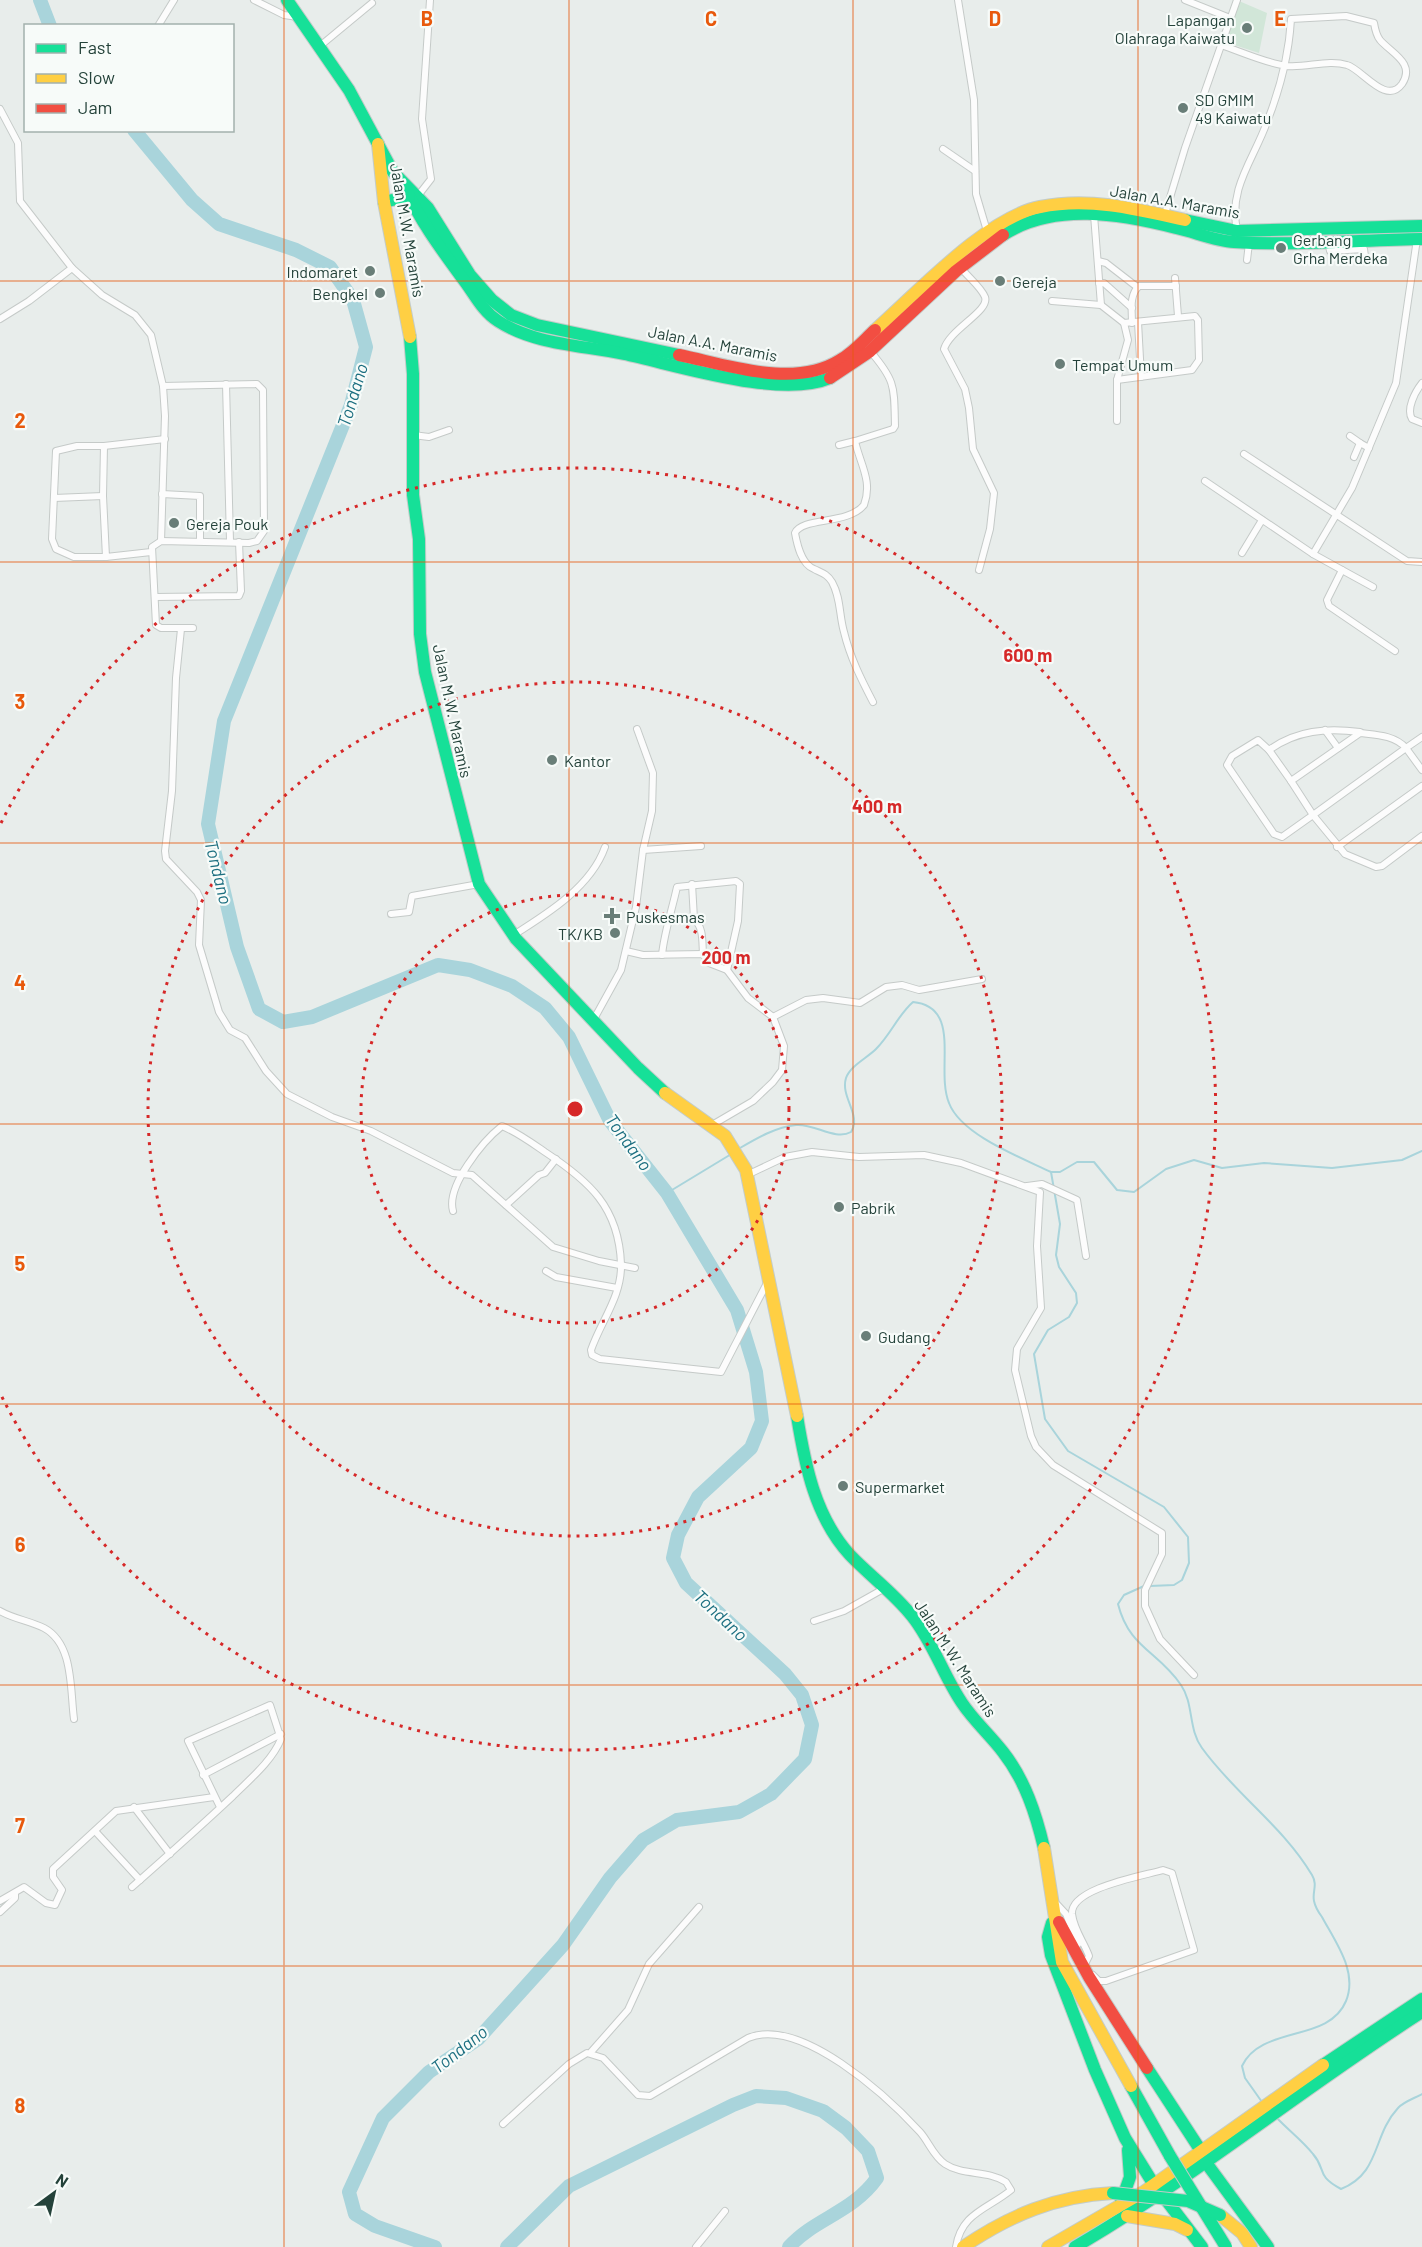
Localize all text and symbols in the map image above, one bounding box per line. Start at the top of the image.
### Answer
text: B [421,6,433,30]
text: C [705,6,717,30]
text: D [989,6,1001,30]
text: E [1274,6,1286,30]
place label: Lapangan Olahraga Kaiwatu [1115,10,1235,47]
marker: Lapangan Olahraga Kaiwatu [1240,21,1254,35]
legend [24,24,234,132]
text: Fast [78,36,112,58]
text: Slow [78,66,115,88]
place label: SD GMIM 49 Kaiwatu [1195,90,1271,127]
text: Jam [78,96,112,118]
marker: SD GMIM 49 Kaiwatu [1176,101,1190,115]
street label: Jalan M.W. Maramis [387,161,429,299]
street label: Jalan A.A. Maramis [1109,180,1241,222]
place label: Gerbang Grha Merdeka [1293,230,1388,267]
marker: Gerbang Grha Merdeka [1274,241,1288,255]
place label: Indomaret [286,262,358,281]
marker: Indomaret [363,264,377,278]
place label: Gereja [1012,272,1057,291]
marker: Gereja [993,274,1007,288]
place label: Bengkel [312,284,368,303]
marker: Bengkel [373,286,387,300]
street label: Jalan A.A. Maramis [647,321,779,365]
place label: Tempat Umum [1072,355,1173,374]
marker: Tempat Umum [1053,357,1067,371]
water label: Tondano [332,361,372,429]
text: 2 [14,408,26,432]
place label: Gereja Pouk [186,514,268,533]
marker: Gereja Pouk [167,516,181,530]
street label: Jalan M.W. Maramis [430,642,476,780]
text: 600 m [1004,644,1052,666]
text: 3 [15,689,25,713]
place label: Kantor [564,751,611,770]
marker: Kantor [545,753,559,767]
text: 400 m [852,795,902,817]
water label: Tondano [200,838,238,906]
marker: Puskesmas [603,907,621,925]
place label: Puskesmas [626,907,705,926]
place label: TK/KB [558,924,603,943]
marker: TK/KB [608,926,622,940]
text: 200 m [701,946,751,968]
text: 4 [14,970,26,994]
centre of rings [565,1099,585,1119]
water label: Tondano [601,1109,657,1175]
place label: Pabrik [851,1198,895,1217]
marker: Pabrik [832,1200,846,1214]
text: 5 [15,1251,26,1275]
place label: Gudang [878,1327,930,1346]
marker: Gudang [859,1329,873,1343]
place label: Supermarket [855,1477,945,1496]
marker: Supermarket [836,1479,850,1493]
text: 6 [15,1532,26,1556]
water label: Tondano [690,1585,752,1645]
street label: Jalan M.W. Maramis [911,1596,1001,1720]
text: 7 [15,1813,25,1837]
water label: Tondano [426,2020,492,2078]
text: 8 [15,2093,26,2117]
north arrow [24,2163,84,2223]
text: N [53,2169,72,2191]

